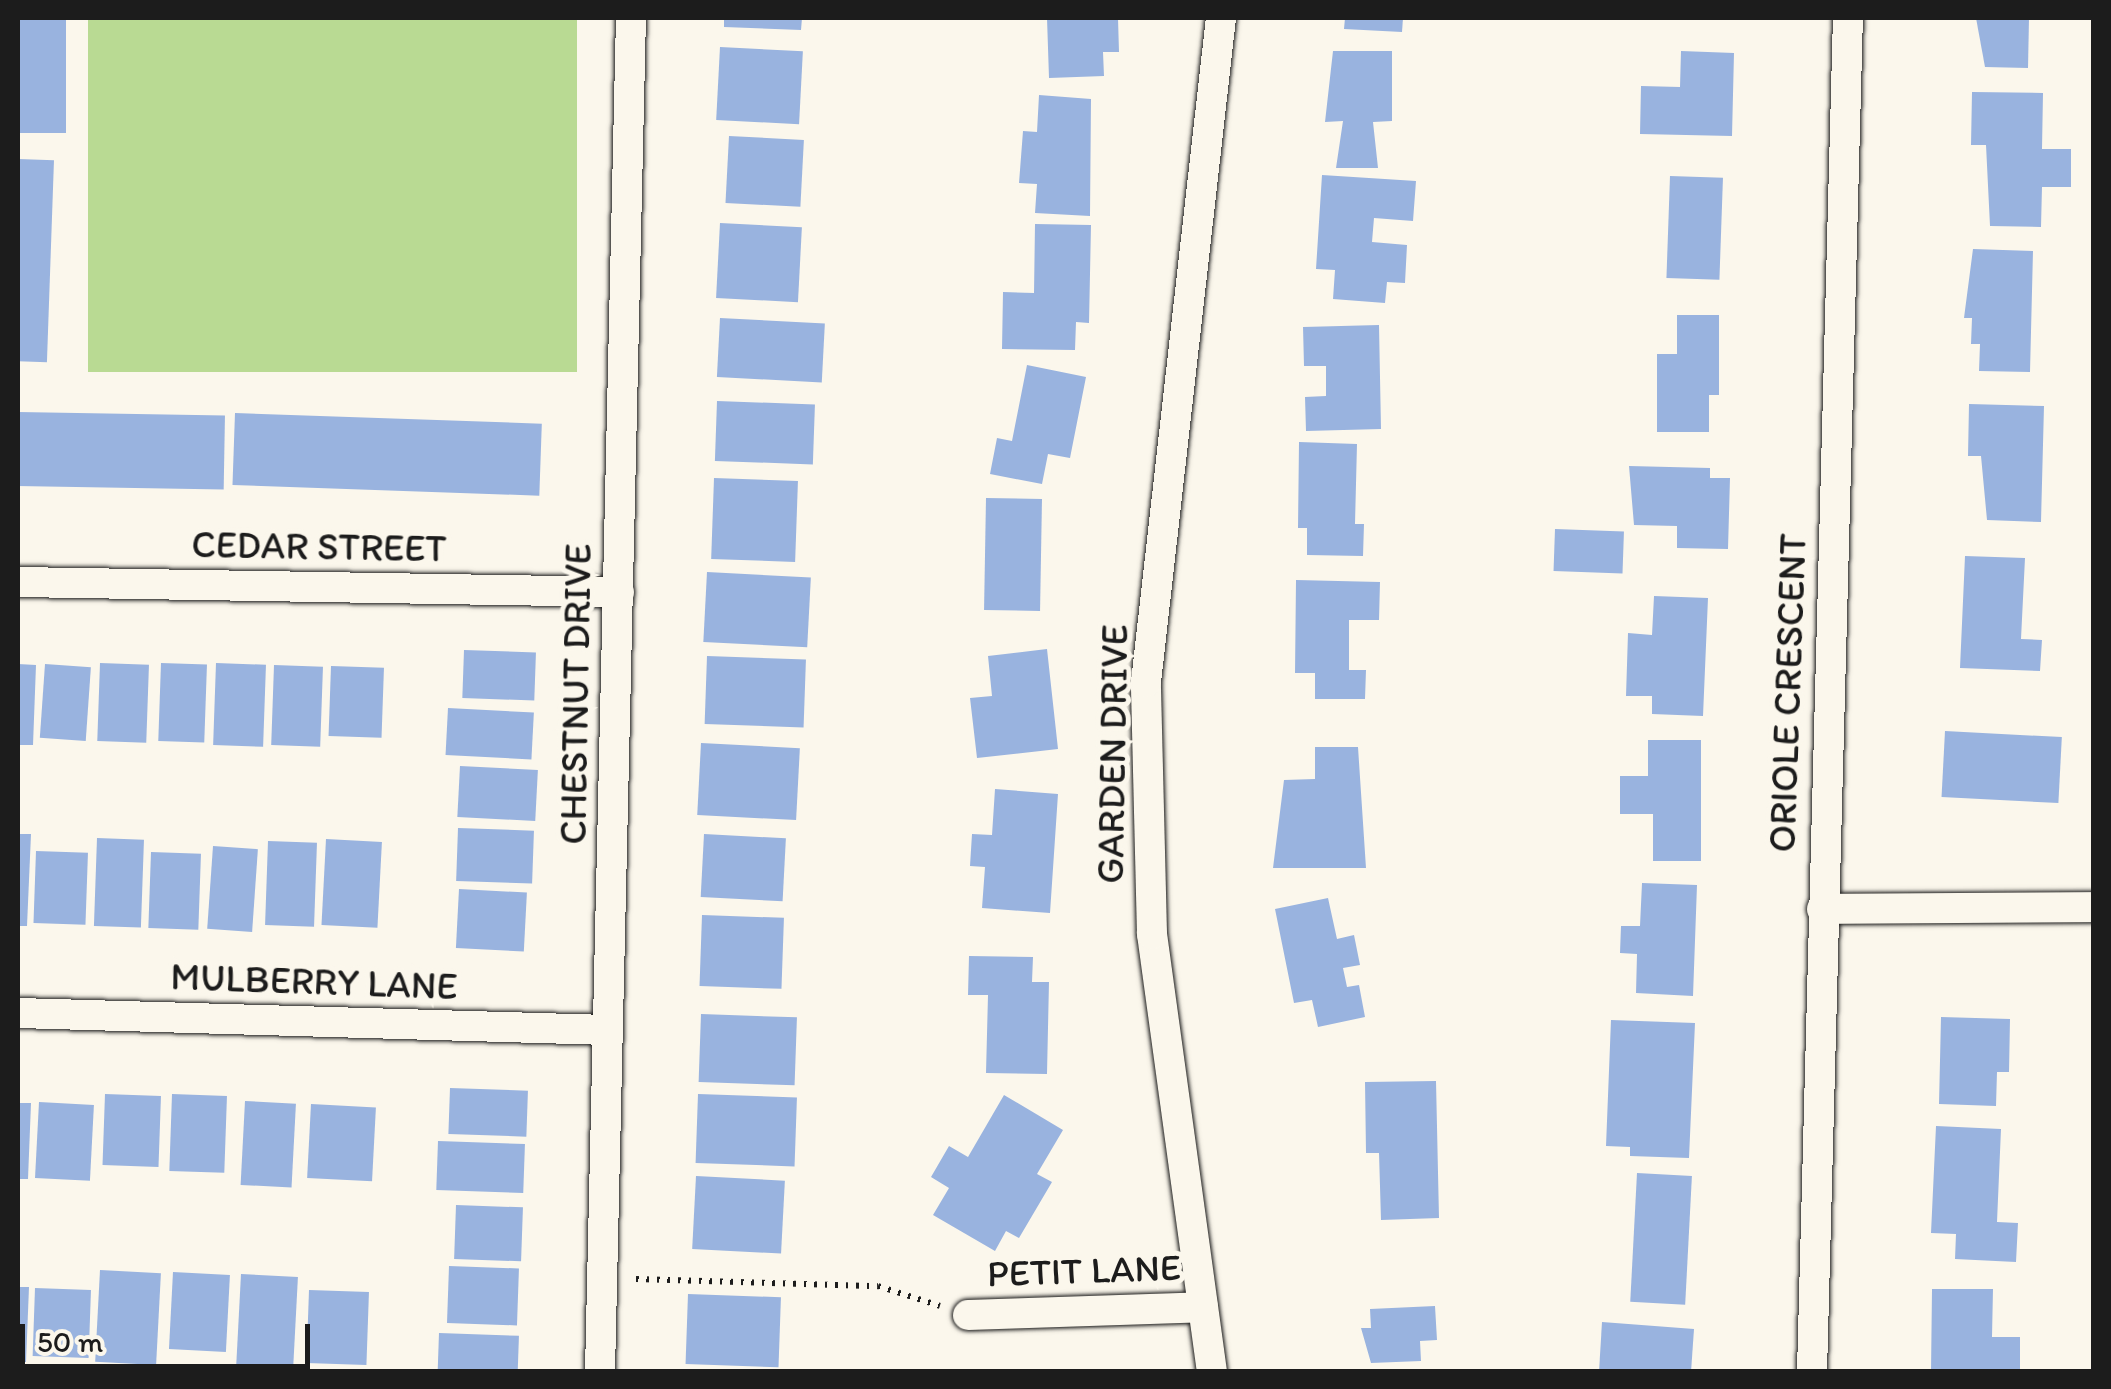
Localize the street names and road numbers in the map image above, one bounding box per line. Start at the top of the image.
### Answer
street label: CEDAR STREET [191,522,447,572]
street label: ORIOLE CRESCENT [1760,533,1816,853]
street label: CHESTNUT DRIVE [551,543,601,845]
street label: GARDEN DRIVE [1088,623,1138,885]
street label: MULBERRY LANE [170,954,458,1010]
street label: PETIT LANE [986,1245,1182,1297]

